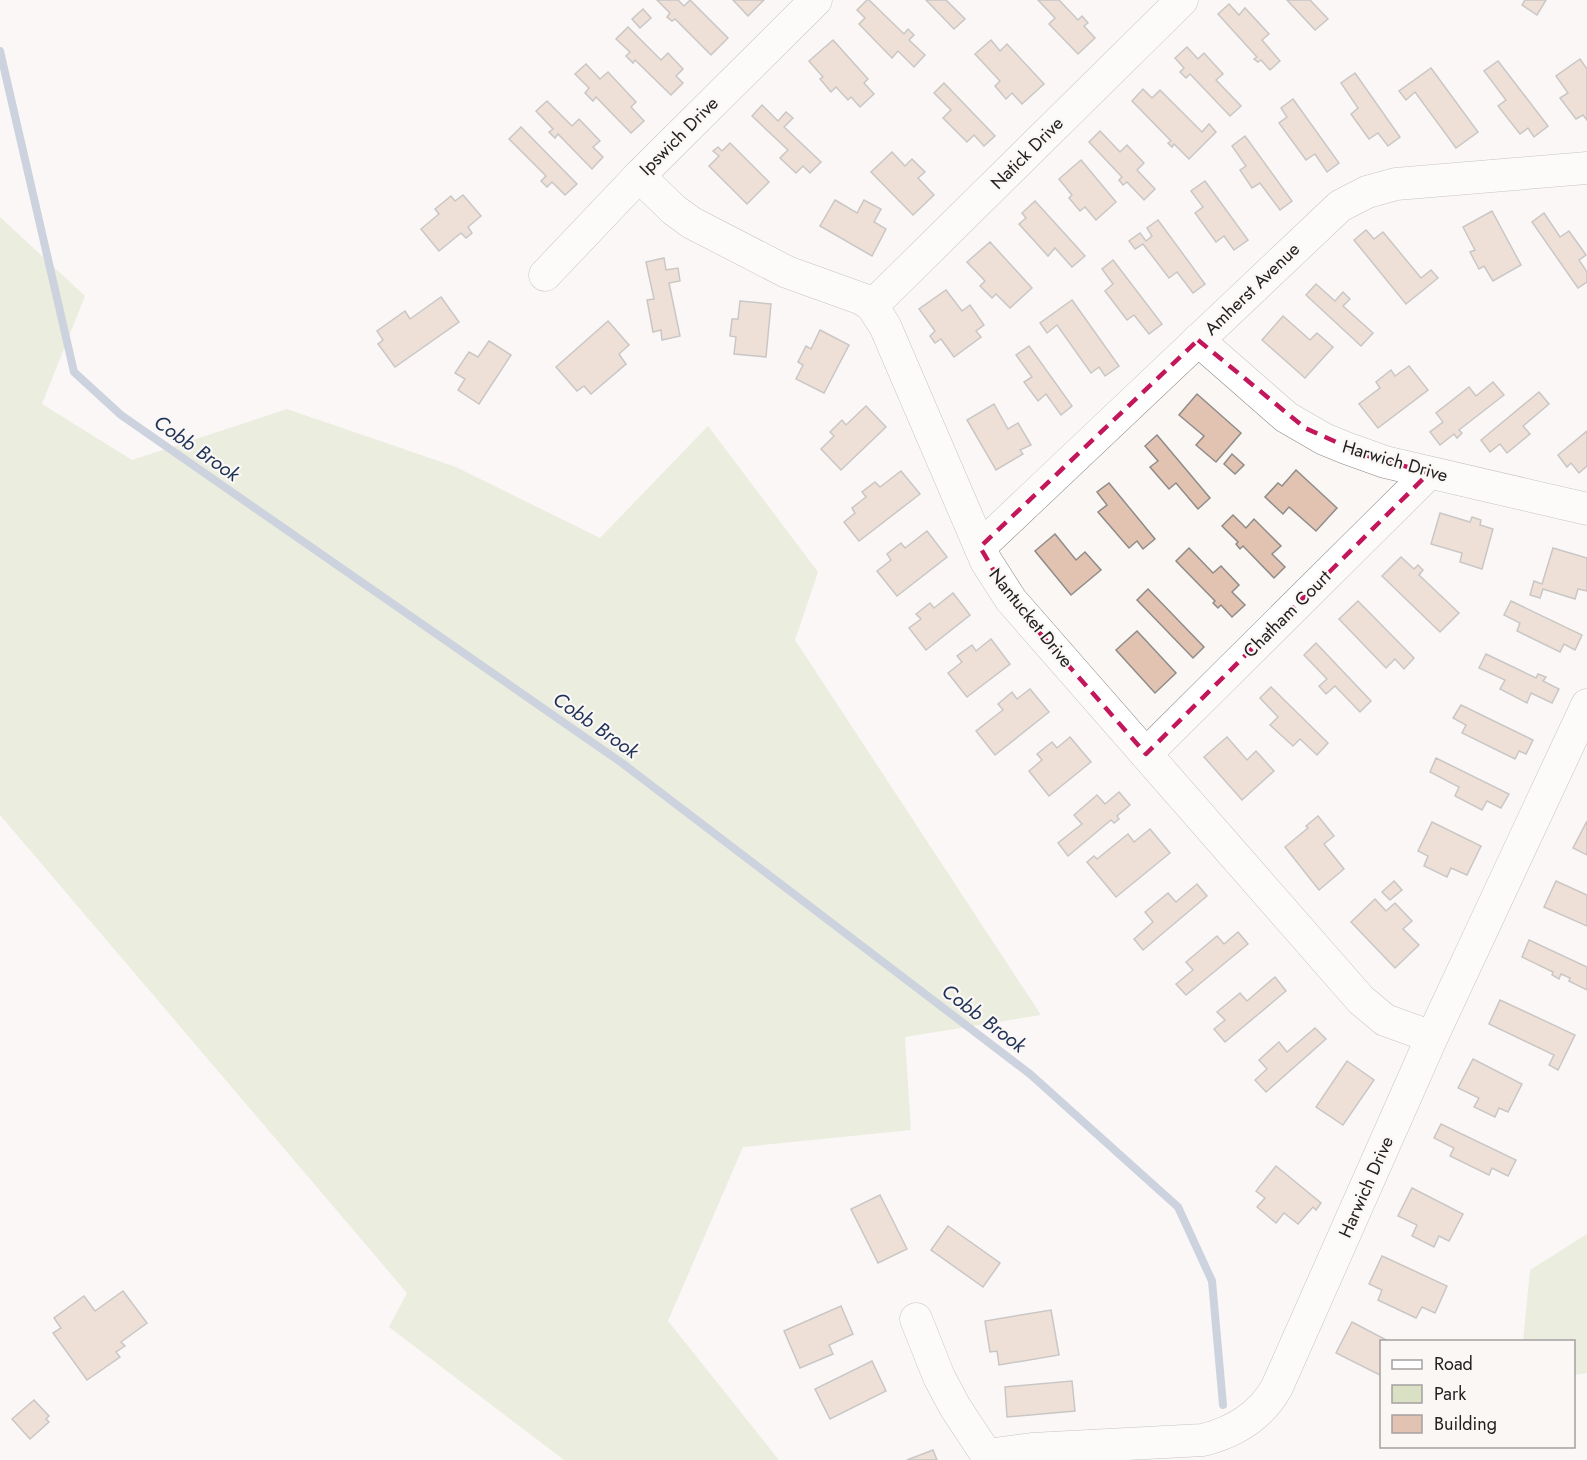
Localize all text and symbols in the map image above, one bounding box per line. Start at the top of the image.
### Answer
street label: Ipswich Drive [634,91,724,181]
street label: Natick Drive [985,111,1069,195]
street label: Amherst Avenue [1198,237,1306,341]
water label: Cobb Brook [148,408,247,490]
street label: Harwich Drive [1339,434,1451,488]
street label: Nantucket Drive [983,563,1079,673]
street label: Chatham Court [1237,564,1337,664]
water label: Cobb Brook [547,685,646,767]
water label: Cobb Brook [935,977,1033,1061]
street label: Harwich Drive [1332,1132,1400,1242]
legend [1380,1340,1575,1448]
text: Road [1434,1351,1473,1377]
text: Park [1434,1381,1466,1407]
text: Building [1434,1411,1497,1437]

